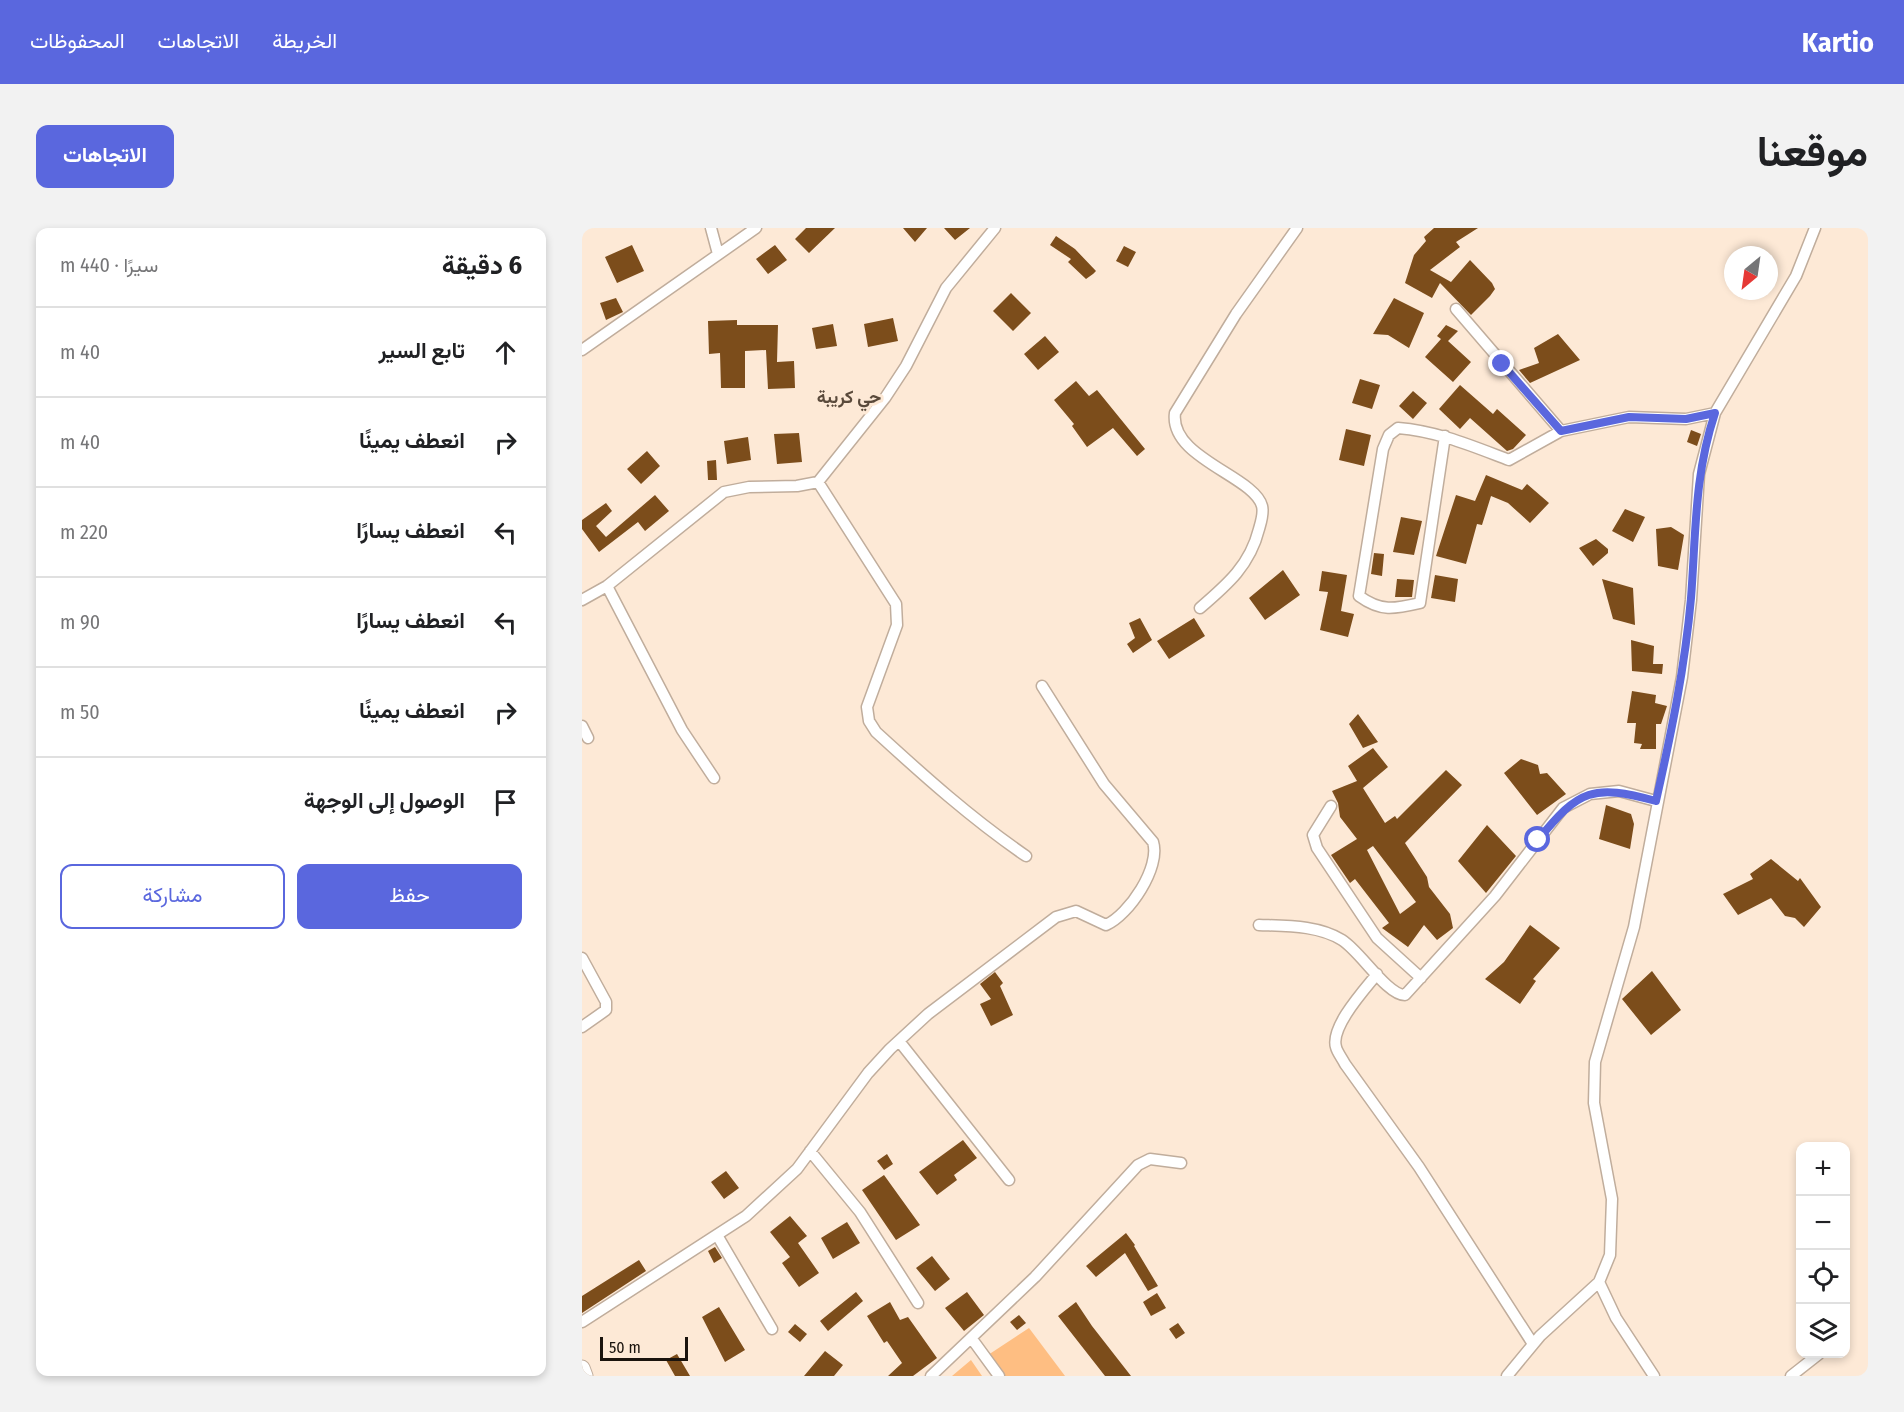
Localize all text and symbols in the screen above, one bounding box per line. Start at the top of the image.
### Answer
text: Kartio [1802,26,1874,59]
text: المحفوظات [30,28,125,54]
text: الاتجاهات [158,28,239,54]
text: الخريطة [272,28,337,54]
button: الاتجاهات [36,125,174,188]
text: موقعنا [1757,127,1868,177]
north arrow [1724,246,1778,300]
text: 6 دقيقة [442,250,522,281]
text: سيرًا · 440 m [60,253,158,277]
icon: ahead [489,336,522,369]
text: تابع السير [378,337,465,364]
text: 40 m [60,340,100,364]
route end [1488,350,1514,376]
district label: حي كريبة [817,386,881,412]
icon: right [489,426,522,459]
text: انعطف يمينًا [359,427,465,454]
text: 40 m [60,430,100,454]
icon: left [489,516,522,549]
text: انعطف يسارًا [356,517,465,544]
text: 220 m [60,520,108,544]
icon: left [489,606,522,639]
text: انعطف يسارًا [356,607,465,634]
text: 90 m [60,610,100,634]
icon: right [489,696,522,729]
text: انعطف يمينًا [359,697,465,724]
text: 50 m [60,700,100,724]
icon: arrive [489,786,522,819]
text: الوصول إلى الوجهة [304,787,465,814]
route start [1524,826,1550,852]
button: مشاركة [60,864,285,929]
button: حفظ [297,864,522,929]
map controls [1796,1142,1850,1358]
button: + [1796,1142,1850,1196]
button: − [1796,1196,1850,1250]
button: locate [1796,1250,1850,1304]
button: layers [1796,1304,1850,1358]
scale bar [600,1334,688,1362]
text: 50 m [609,1338,641,1357]

